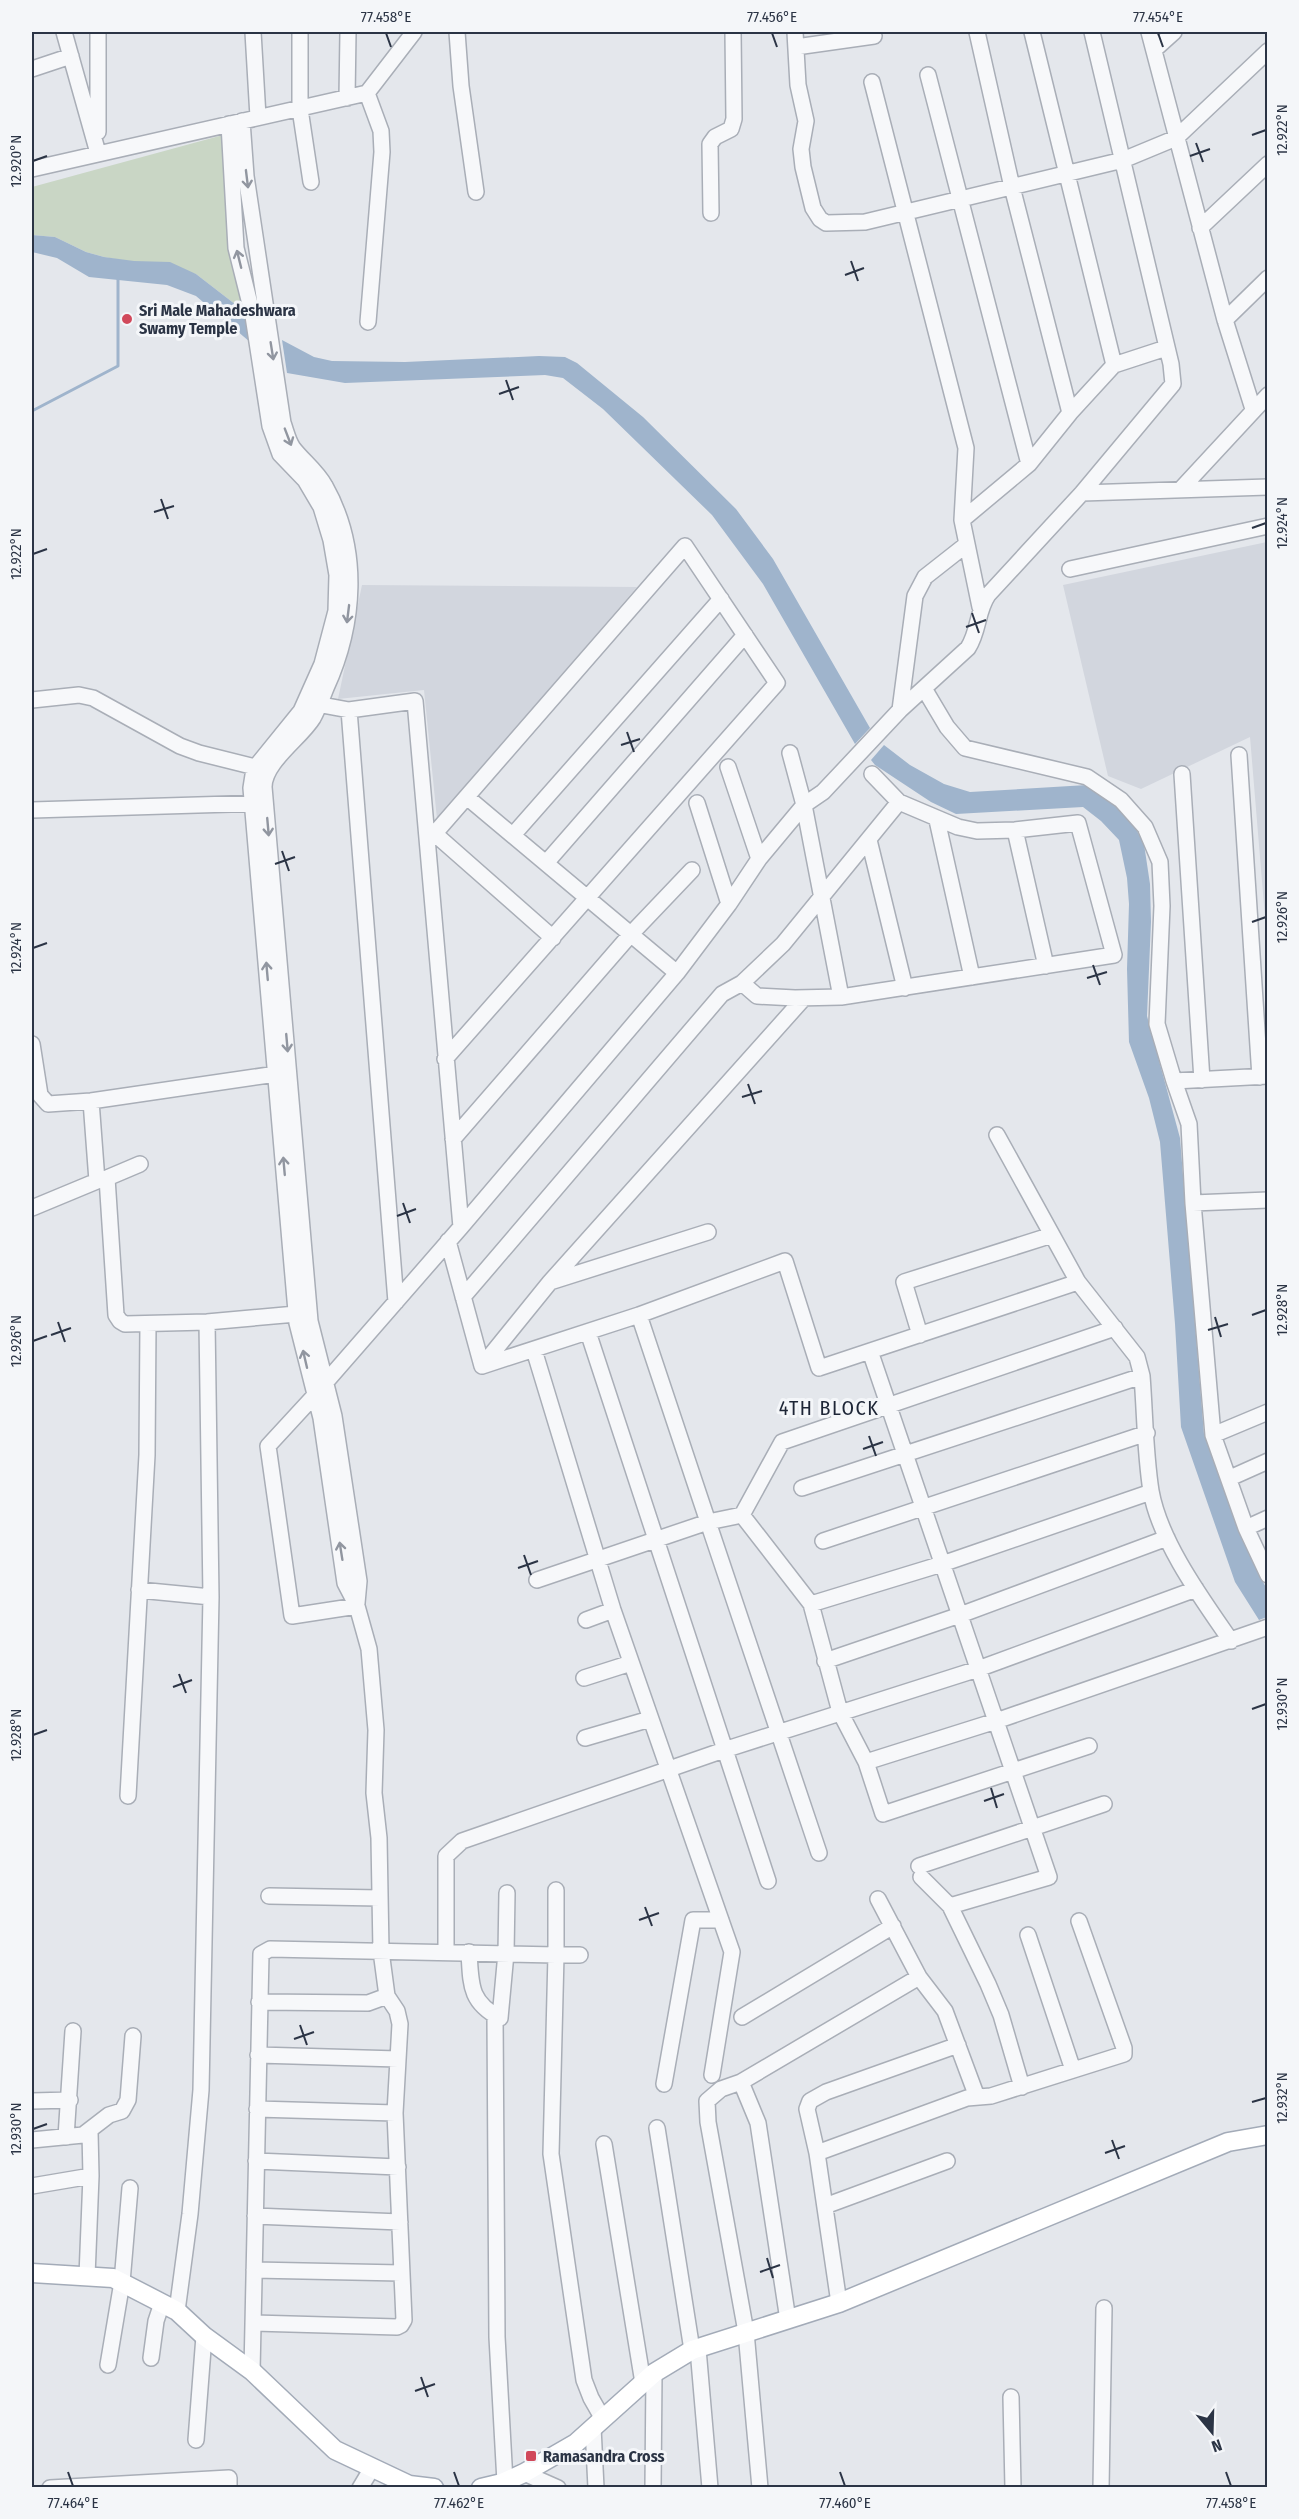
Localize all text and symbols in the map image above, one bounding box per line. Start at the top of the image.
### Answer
text: 77.458°E [361,8,411,26]
text: 77.456°E [747,8,797,26]
text: 77.454°E [1133,8,1183,26]
text: 12.922°N [1273,104,1291,156]
text: 12.920°N [7,135,25,187]
one-way arrow [242,169,253,188]
one-way arrow [233,250,245,269]
place label: Sri Male Mahadeshwara Swamy Temple [139,301,296,338]
marker: Sri Male Mahadeshwara Swamy Temple [120,312,134,326]
one-way arrow [267,341,278,361]
one-way arrow [283,427,294,445]
text: 12.924°N [1273,497,1291,549]
text: 12.922°N [7,528,25,580]
one-way arrow [343,604,354,624]
one-way arrow [263,817,274,837]
text: 12.926°N [1273,891,1291,943]
text: 12.924°N [7,922,25,974]
one-way arrow [261,962,272,982]
one-way arrow [281,1032,292,1052]
one-way arrow [278,1156,289,1176]
text: 12.928°N [1273,1284,1291,1336]
text: 12.926°N [7,1315,25,1367]
one-way arrow [299,1350,310,1370]
district label: 4TH BLOCK [779,1396,879,1420]
one-way arrow [335,1541,346,1561]
text: 12.930°N [1273,1678,1291,1730]
text: 12.928°N [7,1709,25,1761]
text: 12.932°N [1273,2072,1291,2124]
text: 12.930°N [7,2103,25,2155]
north arrow [1182,2402,1242,2462]
text: N [1209,2435,1224,2456]
place label: Ramasandra Cross [543,2447,665,2466]
marker: Ramasandra Cross [524,2449,538,2463]
text: 77.464°E [48,2494,98,2512]
text: 77.462°E [434,2494,484,2512]
text: 77.460°E [819,2494,871,2512]
text: 77.458°E [1206,2494,1256,2512]

